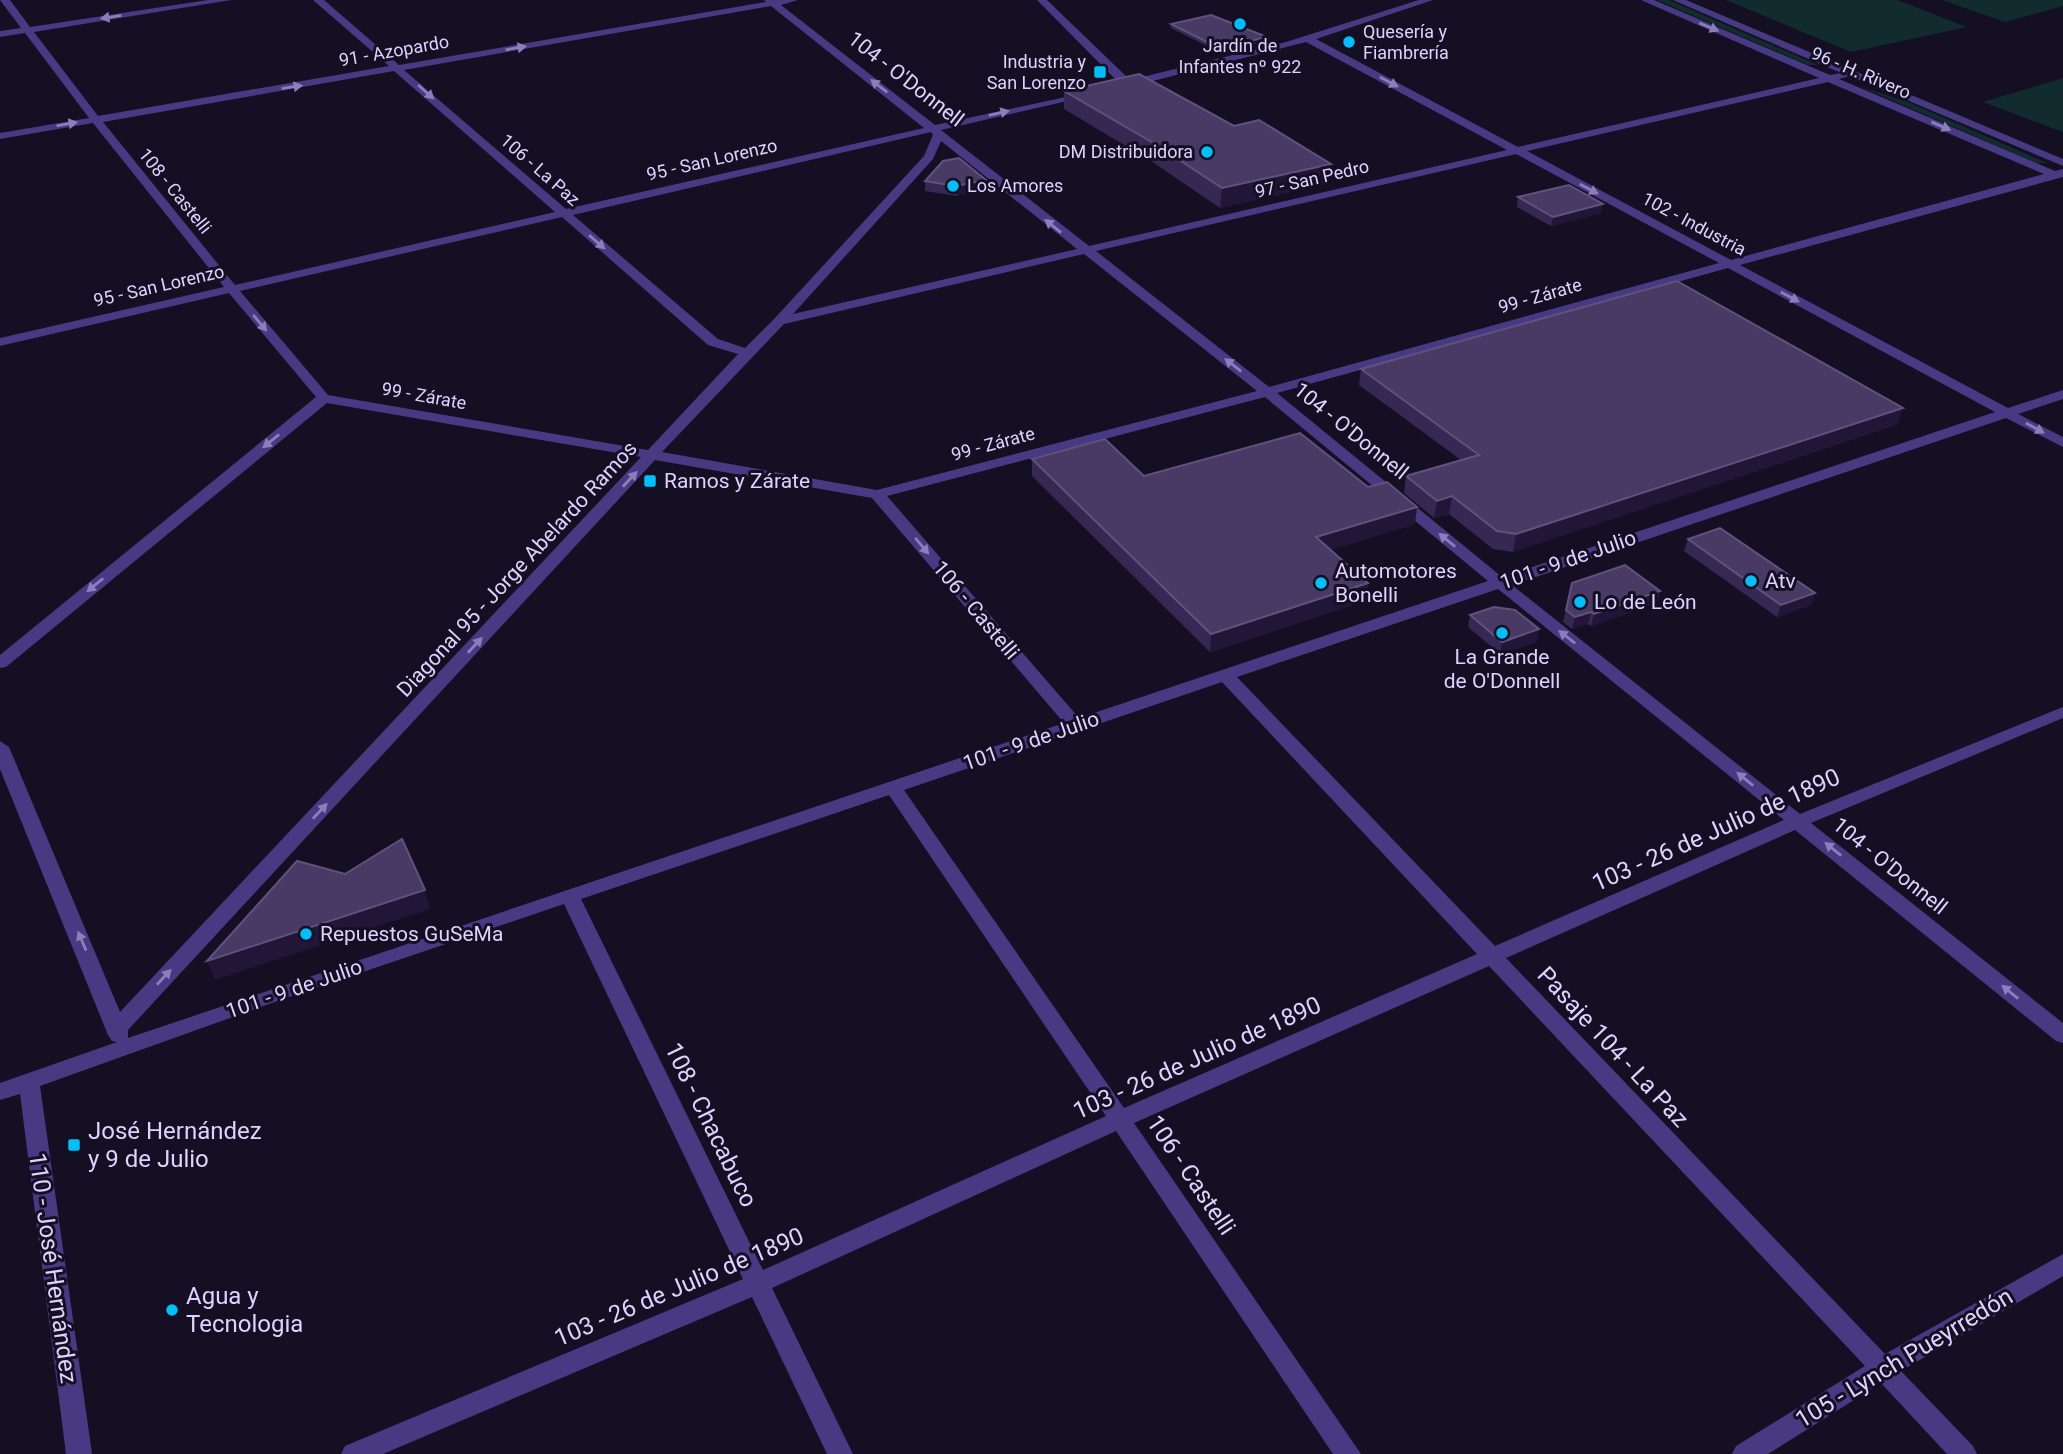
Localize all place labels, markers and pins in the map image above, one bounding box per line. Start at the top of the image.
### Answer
marker: Jardín de Infantes nº 922 [1232,16,1248,32]
place label: Quesería y Fiambrería [1363,21,1449,63]
marker: Quesería y Fiambrería [1341,34,1357,50]
place label: Jardín de Infantes nº 922 [1179,35,1301,77]
place label: Industria y San Lorenzo [987,51,1086,93]
marker: Industria y San Lorenzo [1092,64,1108,80]
place label: DM Distribuidora [1059,141,1193,162]
marker: DM Distribuidora [1199,144,1215,160]
place label: Los Amores [967,175,1063,196]
marker: Los Amores [945,178,961,194]
place label: Ramos y Zárate [664,469,810,493]
marker: Ramos y Zárate [642,473,658,489]
place label: Automotores Bonelli [1335,559,1457,607]
place label: Atv [1765,569,1796,593]
marker: Atv [1743,573,1759,589]
marker: Automotores Bonelli [1313,575,1329,591]
place label: Lo de León [1594,590,1697,614]
marker: Lo de León [1572,594,1588,610]
marker: La Grande de O'Donnell [1494,625,1510,641]
place label: La Grande de O'Donnell [1444,645,1560,693]
place label: Repuestos GuSeMa [320,922,503,946]
marker: Repuestos GuSeMa [298,926,314,942]
place label: José Hernández y 9 de Julio [88,1117,262,1173]
marker: José Hernández y 9 de Julio [66,1137,82,1153]
place label: Agua y Tecnologia [186,1282,303,1338]
marker: Agua y Tecnologia [164,1302,180,1318]

